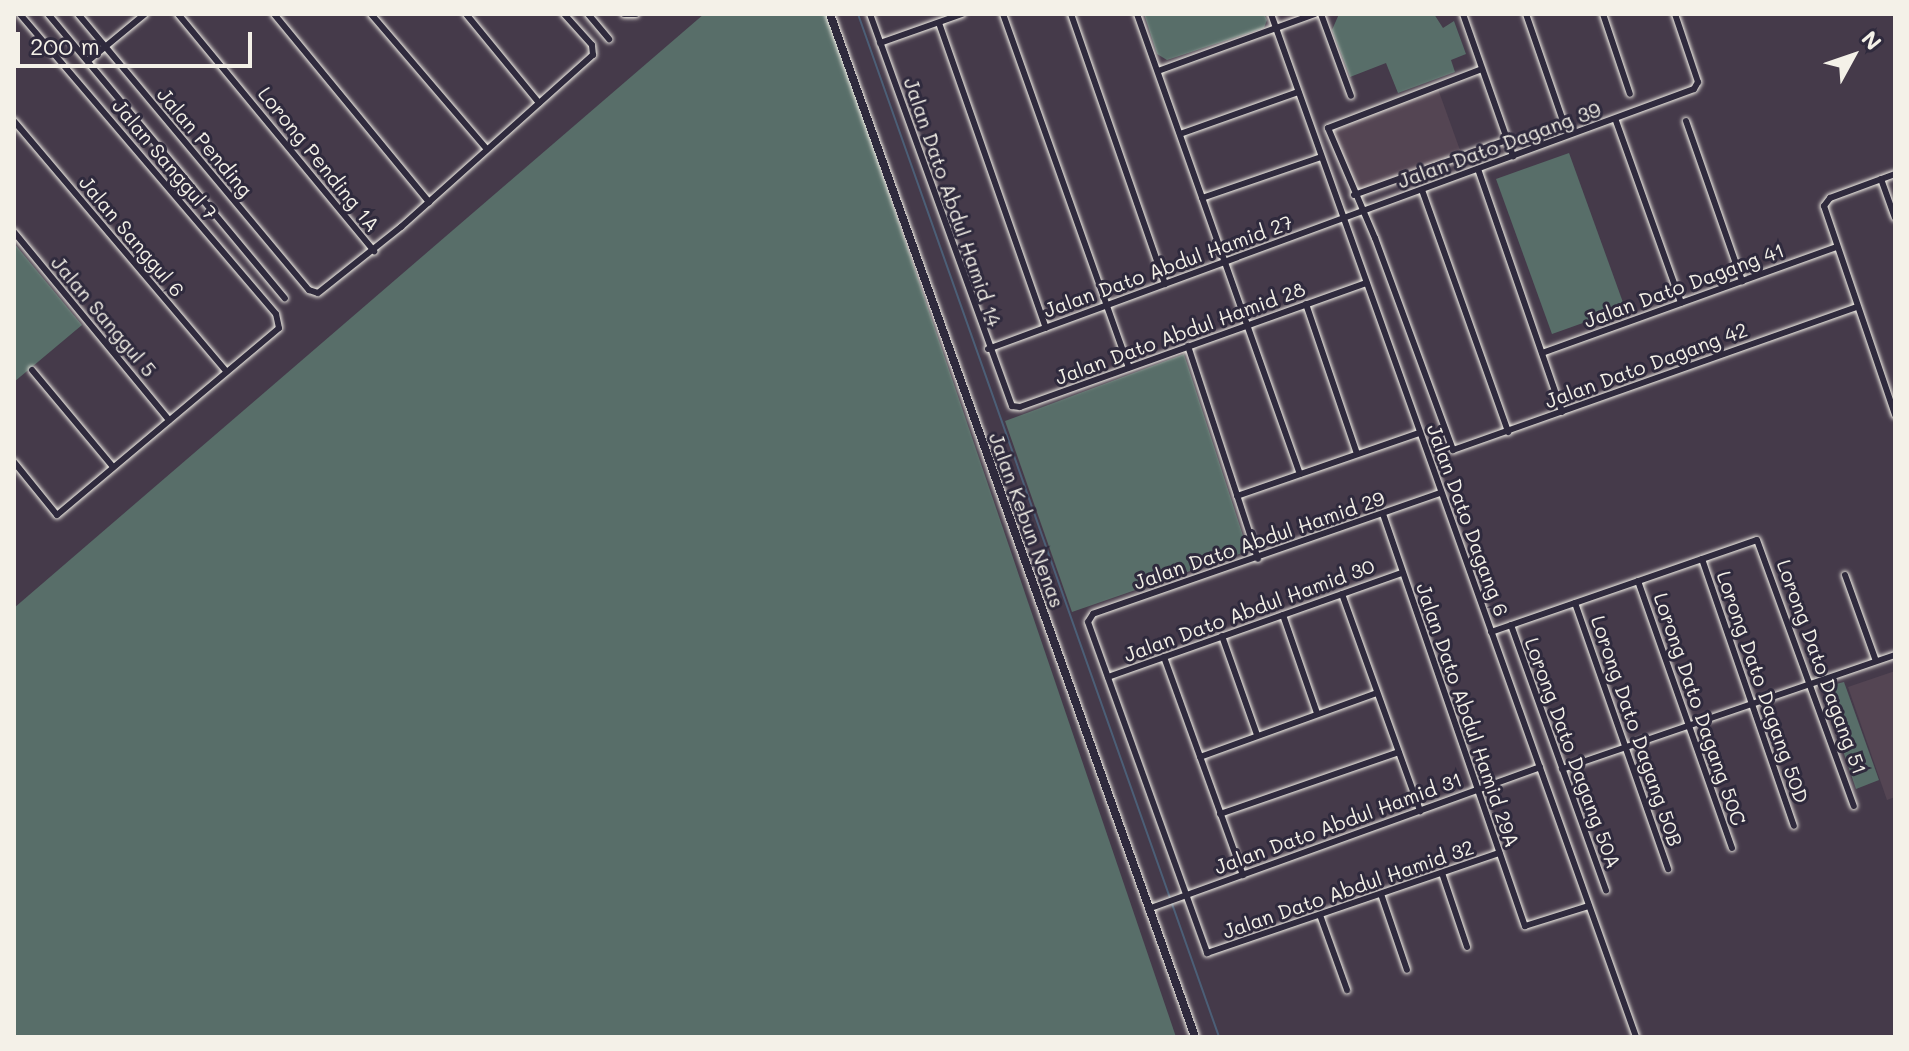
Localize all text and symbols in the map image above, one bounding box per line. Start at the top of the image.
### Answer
scale bar [20,16,256,66]
north arrow [1813,16,1893,96]
text: N [1855,25,1888,56]
text: 200 m [30,30,100,61]
street label: Jalan Dato Abdul Hamid 14 [899,74,1007,330]
street label: Jalan Pending [152,82,258,202]
street label: Lorong Pending 1A [253,82,385,236]
street label: Jalan Sanggul 7 [108,94,222,224]
street label: Jalan Dato Dagang 39 [1394,97,1604,193]
street label: Jalan Sanggul 6 [74,171,190,301]
street label: Jalan Dato Abdul Hamid 27 [1040,210,1296,322]
street label: Jalan Dato Dagang 41 [1580,238,1788,332]
street label: Jalan Sanggul 5 [46,251,162,381]
street label: Jalan Dato Abdul Hamid 28 [1052,277,1308,389]
street label: Jalan Dato Dagang 42 [1541,317,1751,413]
street label: Jalan Dato Dagang 6 [1422,420,1514,620]
street label: Jalan Kebun Nenas [984,429,1070,611]
street label: Jalan Dato Abdul Hamid 29 [1130,486,1388,594]
street label: Jalan Dato Abdul Hamid 30 [1120,553,1378,667]
street label: Lorong Dato Dagang 51 [1772,556,1872,778]
street label: Lorong Dato Dagang 50D [1712,568,1814,806]
street label: Jalan Dato Abdul Hamid 29A [1411,580,1525,850]
street label: Lorong Dato Dagang 50C [1649,590,1751,828]
street label: Lorong Dato Dagang 50B [1586,613,1688,849]
street label: Lorong Dato Dagang 50A [1520,634,1626,872]
street label: Jalan Dato Abdul Hamid 31 [1211,767,1465,879]
street label: Jalan Dato Abdul Hamid 32 [1219,835,1477,943]

